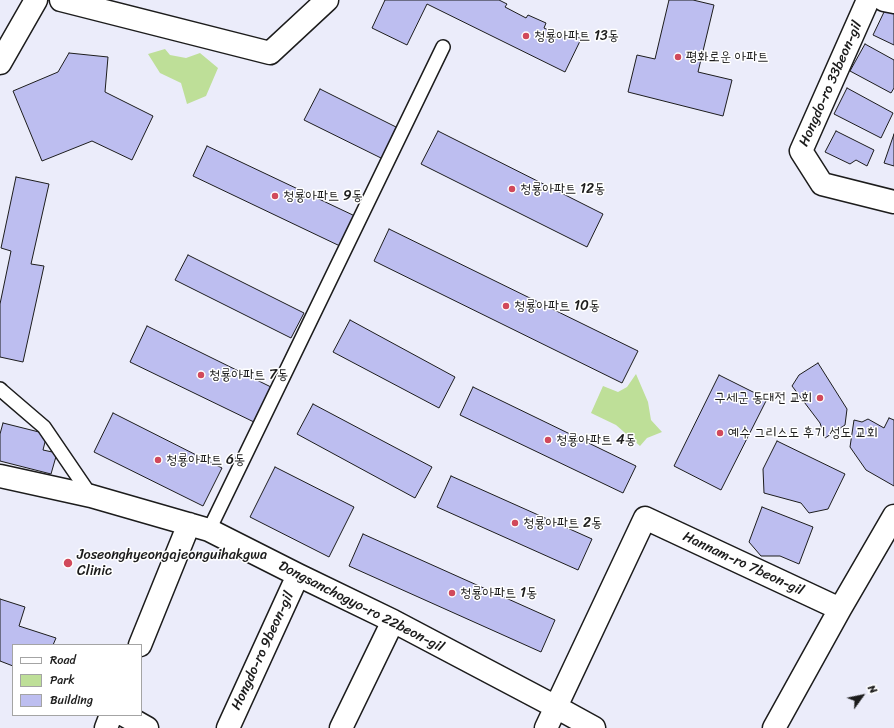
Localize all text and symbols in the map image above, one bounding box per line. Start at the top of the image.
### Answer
street label: Hongdo-ro 33beon-gil [796,19,866,149]
place label: 청룡아파트 13동 [534,28,619,44]
marker: 청룡아파트 13동 [521,31,531,41]
place label: 평화로운 아파트 [686,49,768,65]
marker: 평화로운 아파트 [673,52,683,62]
place label: 청룡아파트 12동 [520,181,605,197]
marker: 청룡아파트 12동 [507,184,517,194]
place label: 청룡아파트 9동 [283,188,363,204]
marker: 청룡아파트 9동 [270,191,280,201]
place label: 청룡아파트 10동 [514,298,600,314]
marker: 청룡아파트 10동 [501,301,511,311]
place label: 청룡아파트 7동 [209,367,288,383]
marker: 청룡아파트 7동 [196,370,206,380]
place label: 구세군 동대전 교회 [715,390,812,406]
marker: 구세군 동대전 교회 [815,393,825,403]
place label: 예수 그리스도 후기 성도 교회 [728,425,878,441]
marker: 예수 그리스도 후기 성도 교회 [715,428,725,438]
place label: 청룡아파트 4동 [556,432,636,448]
marker: 청룡아파트 4동 [543,435,553,445]
place label: 청룡아파트 6동 [166,452,245,468]
marker: 청룡아파트 6동 [153,455,163,465]
place label: 청룡아파트 2동 [523,515,602,531]
marker: 청룡아파트 2동 [510,518,520,528]
street label: Hannam-ro 7beon-gil [680,529,806,599]
place label: Joseonghyeongajeonguihakgwa Clinic [77,547,267,580]
marker: Joseonghyeongajeonguihakgwa Clinic [62,557,74,569]
street label: Dongsanchogyo-ro 22beon-gil [276,558,446,656]
place label: 청룡아파트 1동 [460,585,537,601]
marker: 청룡아파트 1동 [447,588,457,598]
street label: Hongdo-ro 9beon-gil [228,589,298,713]
legend [12,644,142,716]
text: Road [50,649,76,671]
text: Park [50,669,75,691]
north arrow [842,676,882,716]
text: N [862,681,883,698]
text: Building [50,689,93,711]

